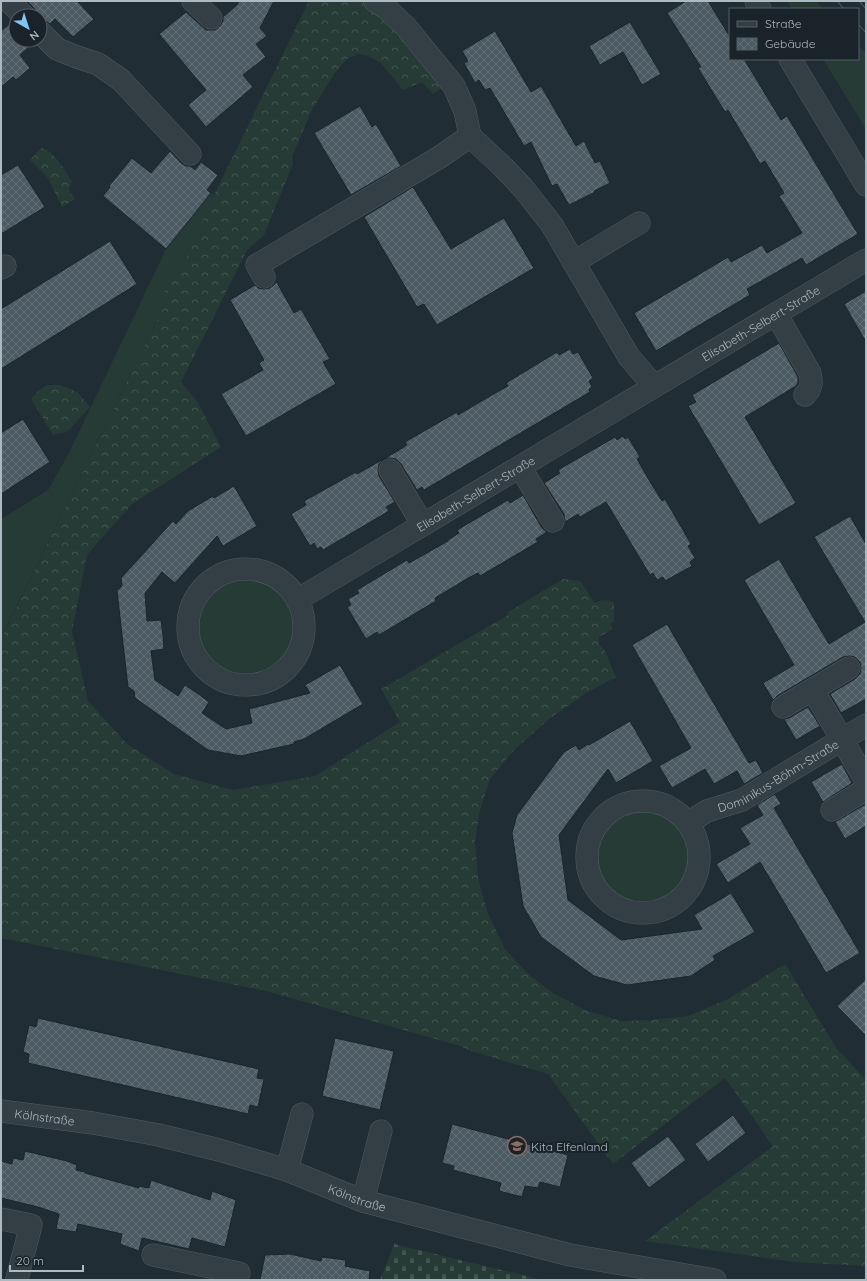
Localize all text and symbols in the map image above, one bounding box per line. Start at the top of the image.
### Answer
north arrow [8,8,48,48]
legend [729,8,859,60]
text: Straße [765,16,802,31]
text: N [27,28,42,44]
text: Gebäude [765,36,816,51]
street label: Elisabeth-Selbert-Straße [699,282,823,364]
street label: Elisabeth-Selbert-Straße [414,452,538,534]
street label: Dominikus-Böhm-Straße [715,736,841,815]
street label: Kölnstraße [14,1105,76,1128]
school or university icon: Kita Elfenland [506,1135,528,1157]
place label: Kita Elfenland [531,1139,608,1154]
street label: Kölnstraße [326,1180,388,1214]
scale bar [10,1247,83,1273]
text: 20 m [16,1253,44,1268]

